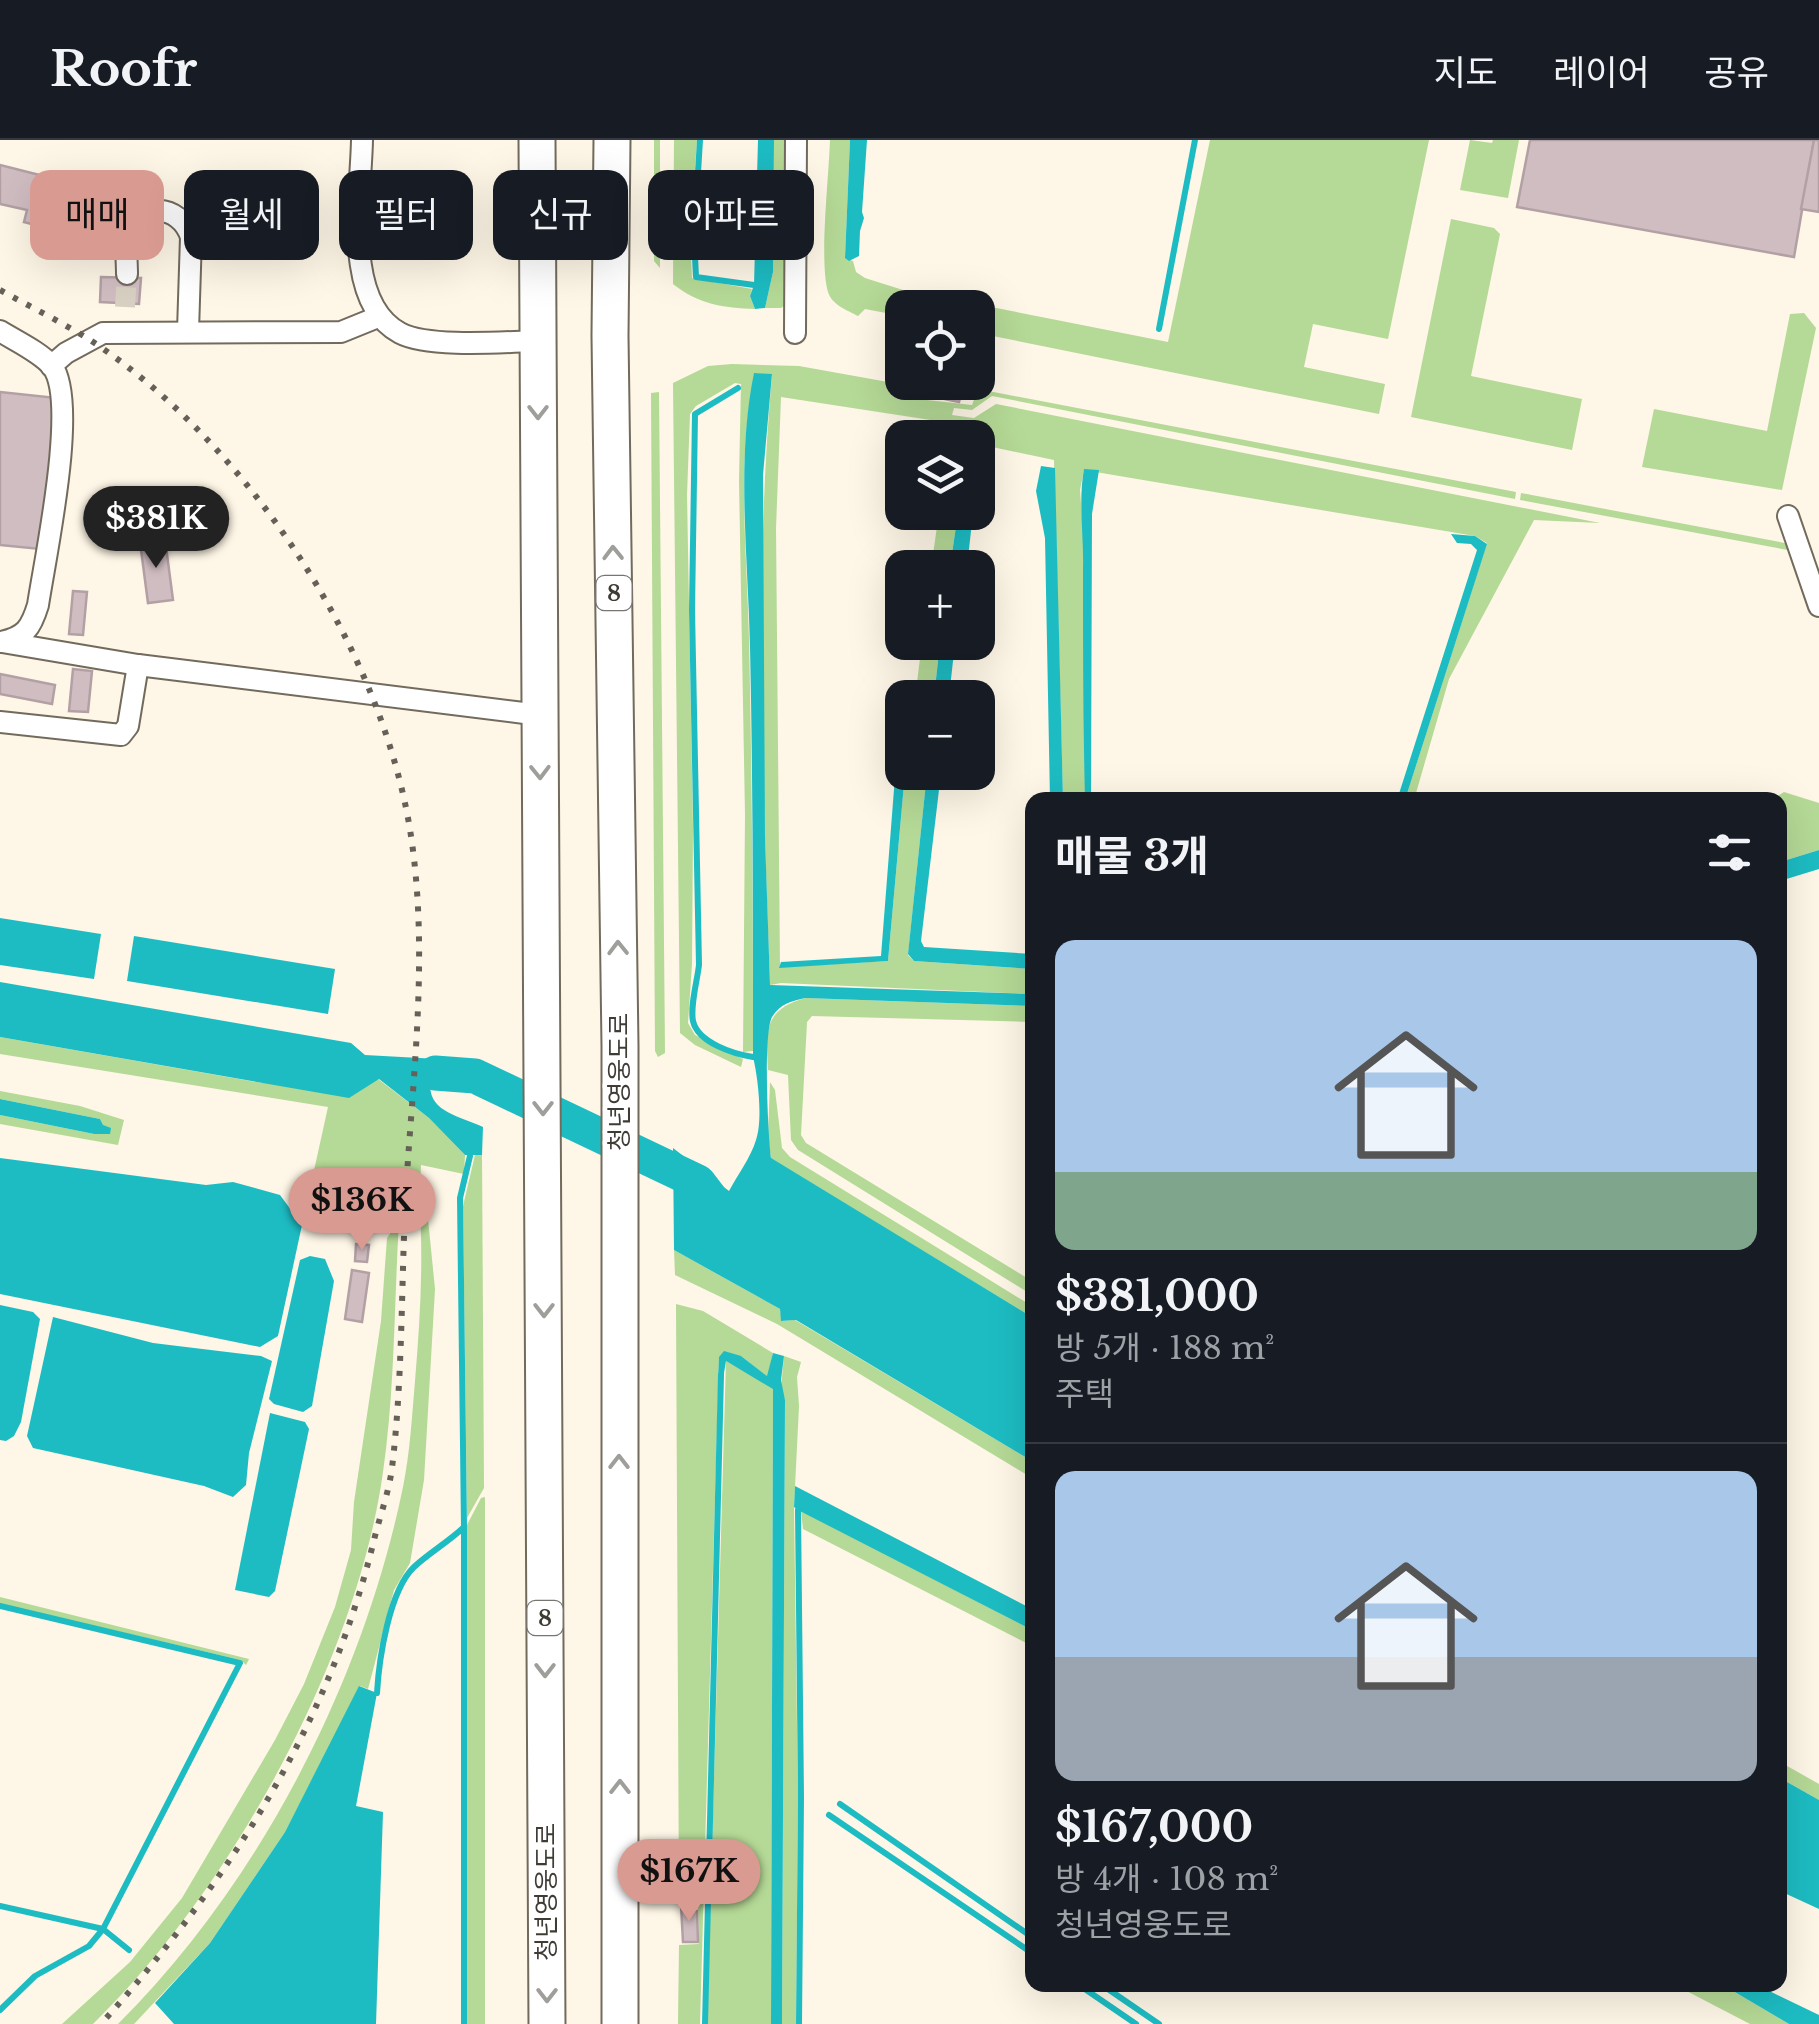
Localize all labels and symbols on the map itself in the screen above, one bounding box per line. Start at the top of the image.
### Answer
one-way arrow [527,406,549,421]
pin: $381K [86,486,226,571]
one-way arrow [602,545,624,560]
road number: 8 [596,576,632,610]
one-way arrow [530,765,551,781]
one-way arrow [608,940,629,956]
street label: 청년영웅도로 [604,1013,635,1151]
one-way arrow [532,1102,554,1117]
pin: $136K [292,1168,432,1253]
one-way arrow [533,1304,555,1319]
one-way arrow [608,1453,630,1468]
road number: 8 [528,1601,562,1635]
one-way arrow [534,1664,556,1679]
one-way arrow [609,1778,630,1794]
street label: 청년영웅도로 [531,1823,562,1961]
pin: $167K [619,1839,759,1924]
one-way arrow [536,1988,558,2004]

